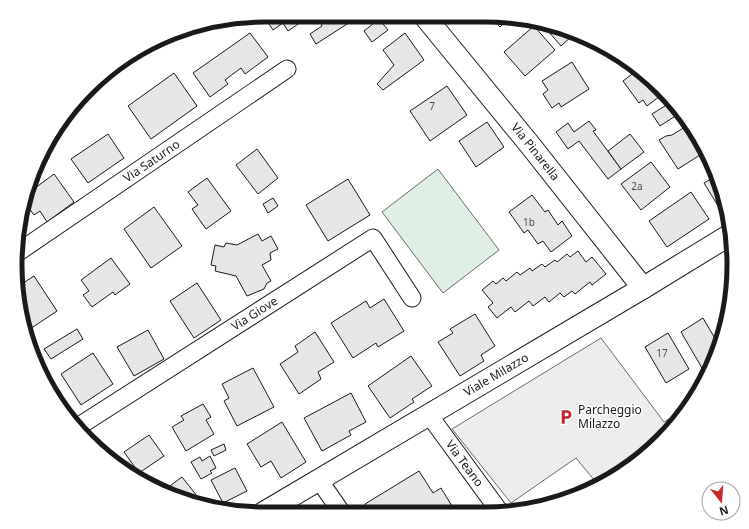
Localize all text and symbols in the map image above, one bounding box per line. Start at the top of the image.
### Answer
house number: 7 [429,99,435,113]
street label: Via Pinarella [508,119,564,184]
street label: Via Saturno [120,135,183,186]
house number: 2a [631,179,643,193]
house number: 1b [523,215,535,229]
street label: Via Giove [228,292,281,334]
house number: 17 [656,346,668,360]
street label: Viale Milazzo [460,349,531,400]
place label: Parcheggio Milazzo [578,401,642,432]
parking icon: Parcheggio Milazzo [557,408,575,426]
street label: Via Teano [442,436,488,490]
north arrow [701,481,741,521]
text: N [718,503,731,520]

